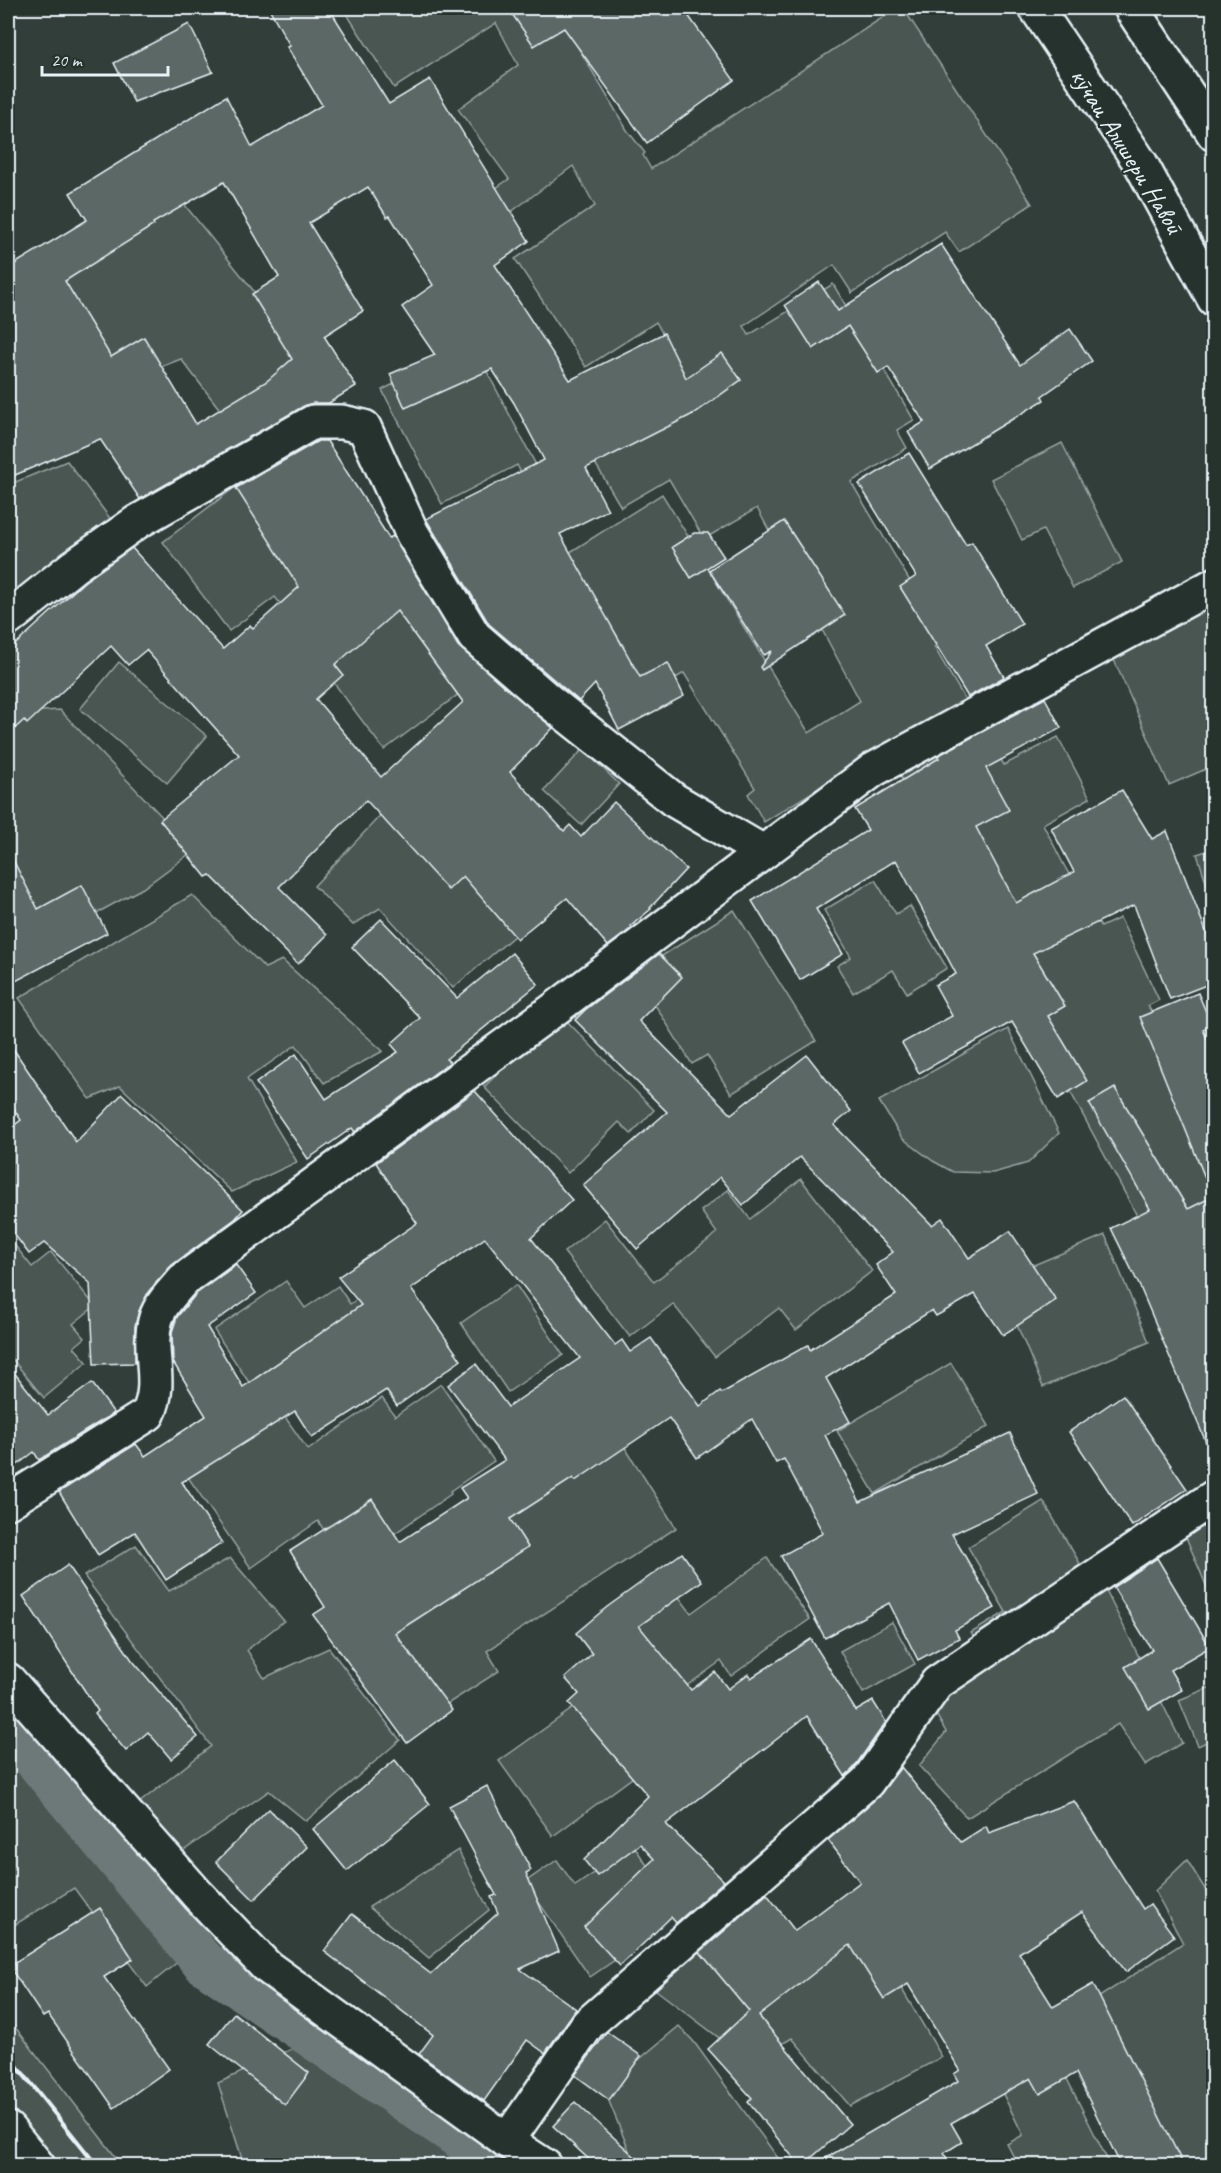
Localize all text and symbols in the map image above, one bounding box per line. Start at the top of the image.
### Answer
scale bar [42,39,168,77]
text: 20 m [51,49,84,71]
street label: кӯчаи Алишери Навоӣ [1063,62,1192,242]

